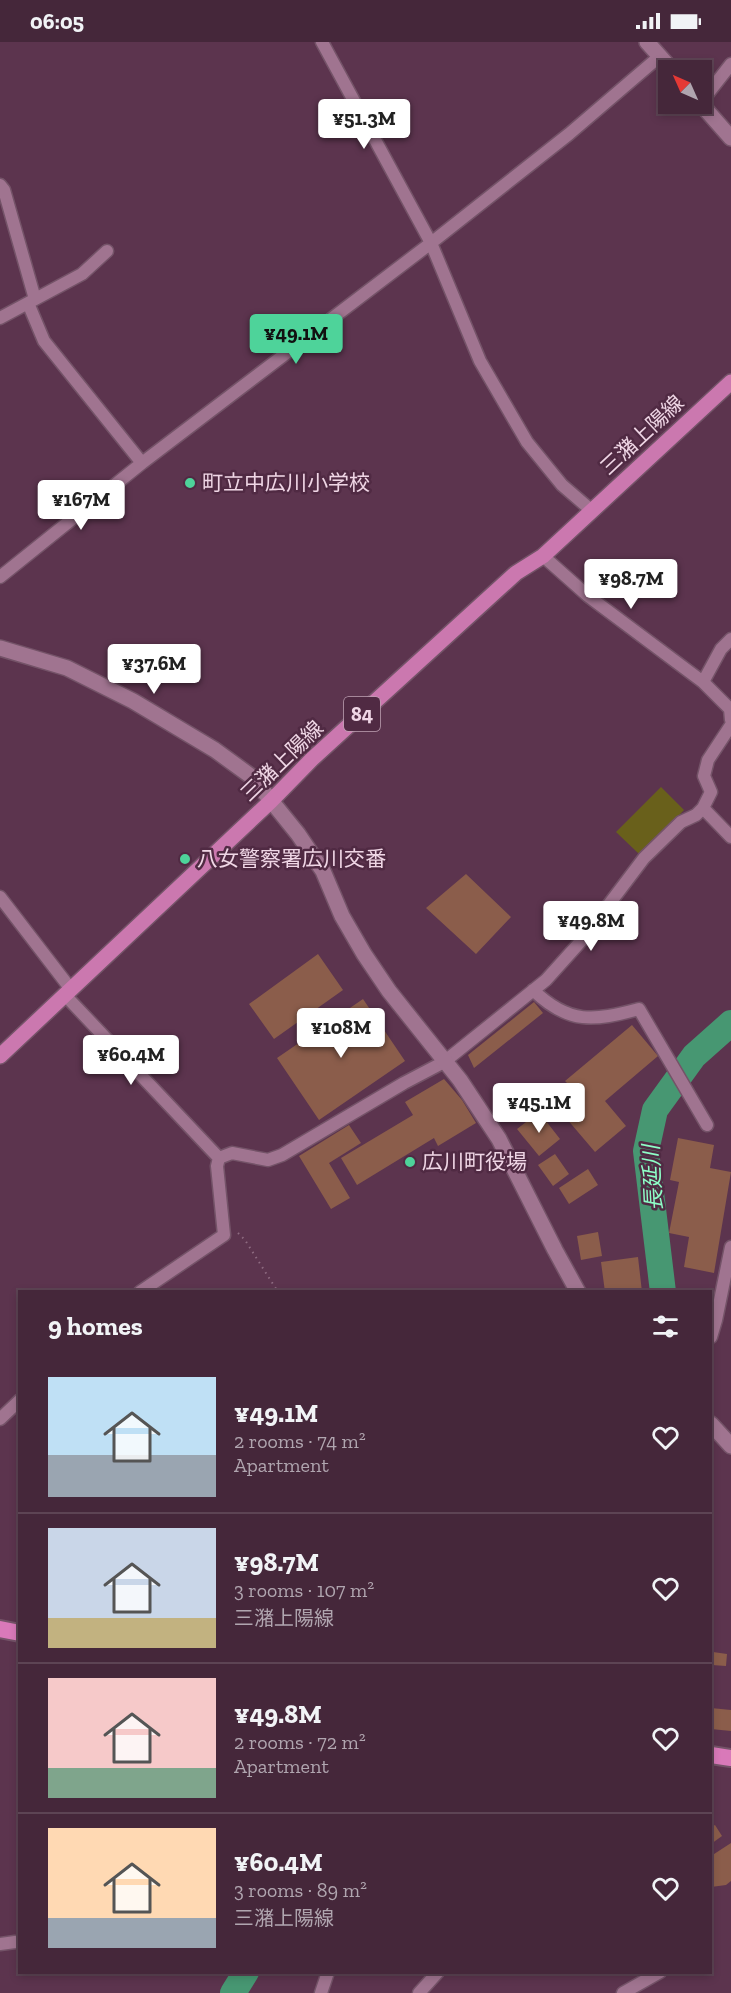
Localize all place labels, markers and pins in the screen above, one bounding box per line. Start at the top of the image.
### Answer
pin: ¥51.3M [315,99,413,150]
pin: ¥49.1M [247,314,345,365]
place label: 町立中広川小学校 [202,470,370,495]
marker: 町立中広川小学校 [183,476,197,490]
pin: ¥167M [39,480,123,531]
pin: ¥98.7M [582,559,680,610]
pin: ¥37.6M [105,644,203,695]
place label: 八女警察署広川交番 [197,846,386,871]
marker: 八女警察署広川交番 [178,852,192,866]
pin: ¥49.8M [542,901,640,952]
pin: ¥108M [299,1008,383,1059]
pin: ¥60.4M [82,1035,180,1086]
pin: ¥45.1M [490,1083,588,1134]
place label: 広川町役場 [422,1149,527,1174]
marker: 広川町役場 [403,1155,417,1169]

